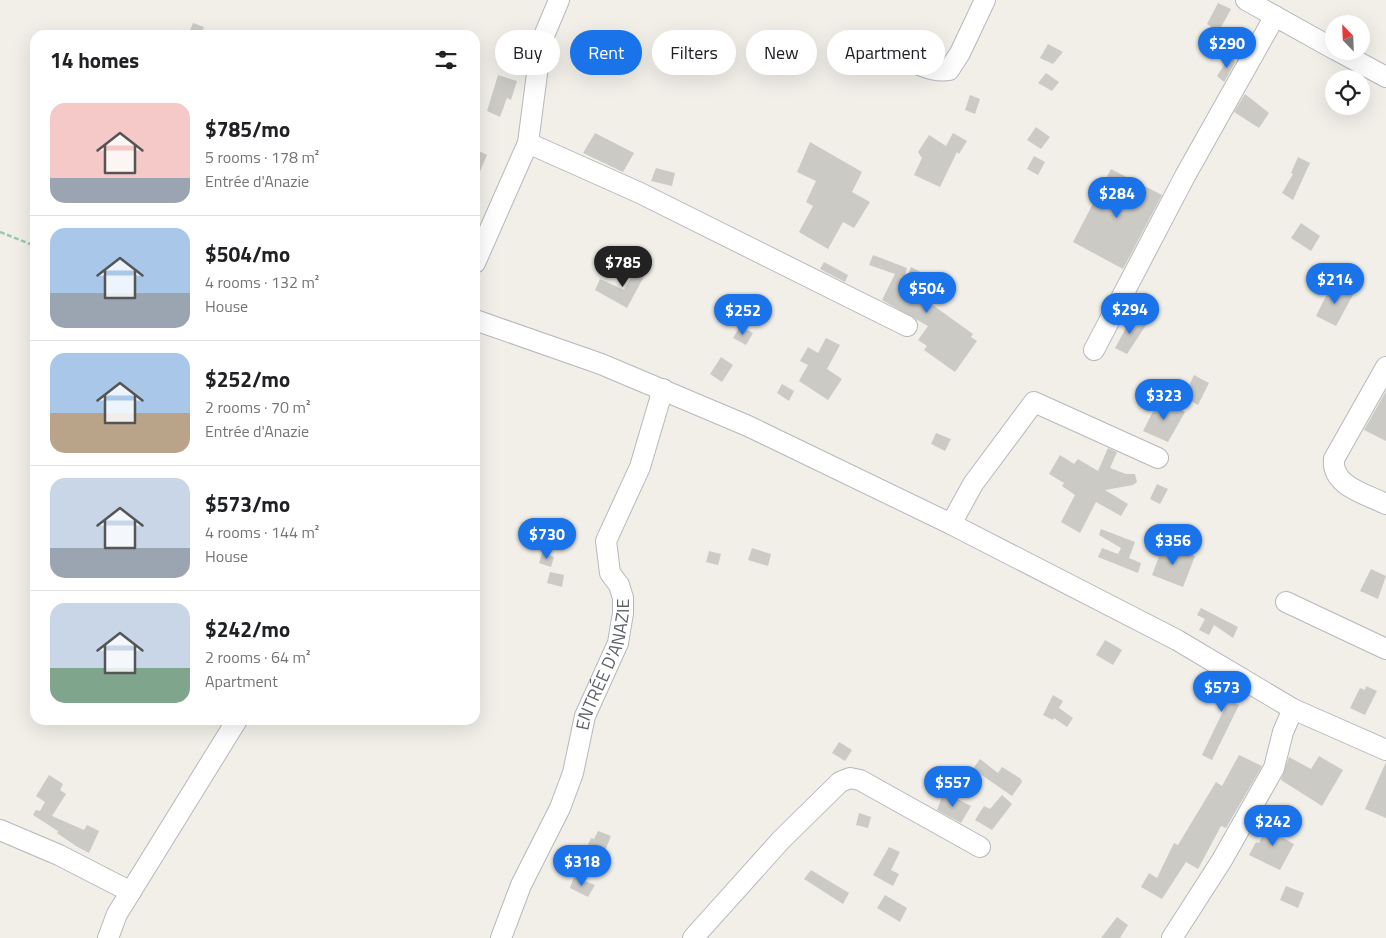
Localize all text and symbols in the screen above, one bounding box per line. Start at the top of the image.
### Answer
north arrow [1325,15,1370,60]
map controls [1325,15,1370,115]
pin: $290 [1197,27,1257,69]
chip: Buy [495,30,560,75]
chip: Rent [570,30,642,75]
chip: Filters [652,30,736,75]
chip: New [746,30,817,75]
chip: Apartment [827,30,945,75]
text: $290 [1209,31,1245,55]
text: 14 homes [50,44,139,76]
icon: filters [432,46,460,74]
button: locate [1325,70,1370,115]
text: $785/mo [205,113,290,145]
icon: home [90,123,150,183]
text: 5 rooms · 178 m² [205,145,319,169]
text: Entrée d'Anazie [205,169,309,193]
pin: $284 [1087,176,1147,219]
text: $284 [1099,181,1135,205]
text: $504/mo [205,238,290,270]
pin: $785 [593,246,653,288]
icon: home [90,248,150,308]
text: $785 [605,250,641,274]
pin: $214 [1305,262,1365,305]
text: $214 [1317,267,1353,291]
text: 4 rooms · 132 m² [205,270,319,294]
pin: $504 [897,272,957,314]
text: $504 [909,276,945,300]
pin: $294 [1100,292,1160,335]
text: House [205,294,248,318]
pin: $252 [713,294,773,336]
text: $294 [1112,297,1148,321]
text: $252 [725,298,761,322]
text: $252/mo [205,363,290,395]
icon: home [90,373,150,433]
pin: $323 [1134,378,1194,421]
text: $323 [1146,383,1182,407]
text: 2 rooms · 70 m² [205,395,310,419]
text: Entrée d'Anazie [205,419,309,443]
text: $573/mo [205,488,290,520]
icon: home [90,498,150,558]
pin: $730 [517,518,577,560]
text: 4 rooms · 144 m² [205,520,319,544]
text: $730 [529,522,565,546]
pin: $356 [1143,524,1203,566]
text: $356 [1155,528,1191,552]
text: House [205,544,248,568]
street label: ENTRÉE D'ANAZIE [568,599,636,732]
text: $242/mo [205,613,290,645]
icon: home [90,623,150,683]
text: 2 rooms · 64 m² [205,645,310,669]
text: Apartment [205,669,278,693]
pin: $573 [1192,670,1252,713]
text: $573 [1204,675,1240,699]
pin: $557 [923,766,983,808]
text: $557 [935,770,971,794]
pin: $242 [1243,804,1303,847]
text: $242 [1255,809,1291,833]
pin: $318 [552,844,612,887]
text: $318 [564,849,600,873]

